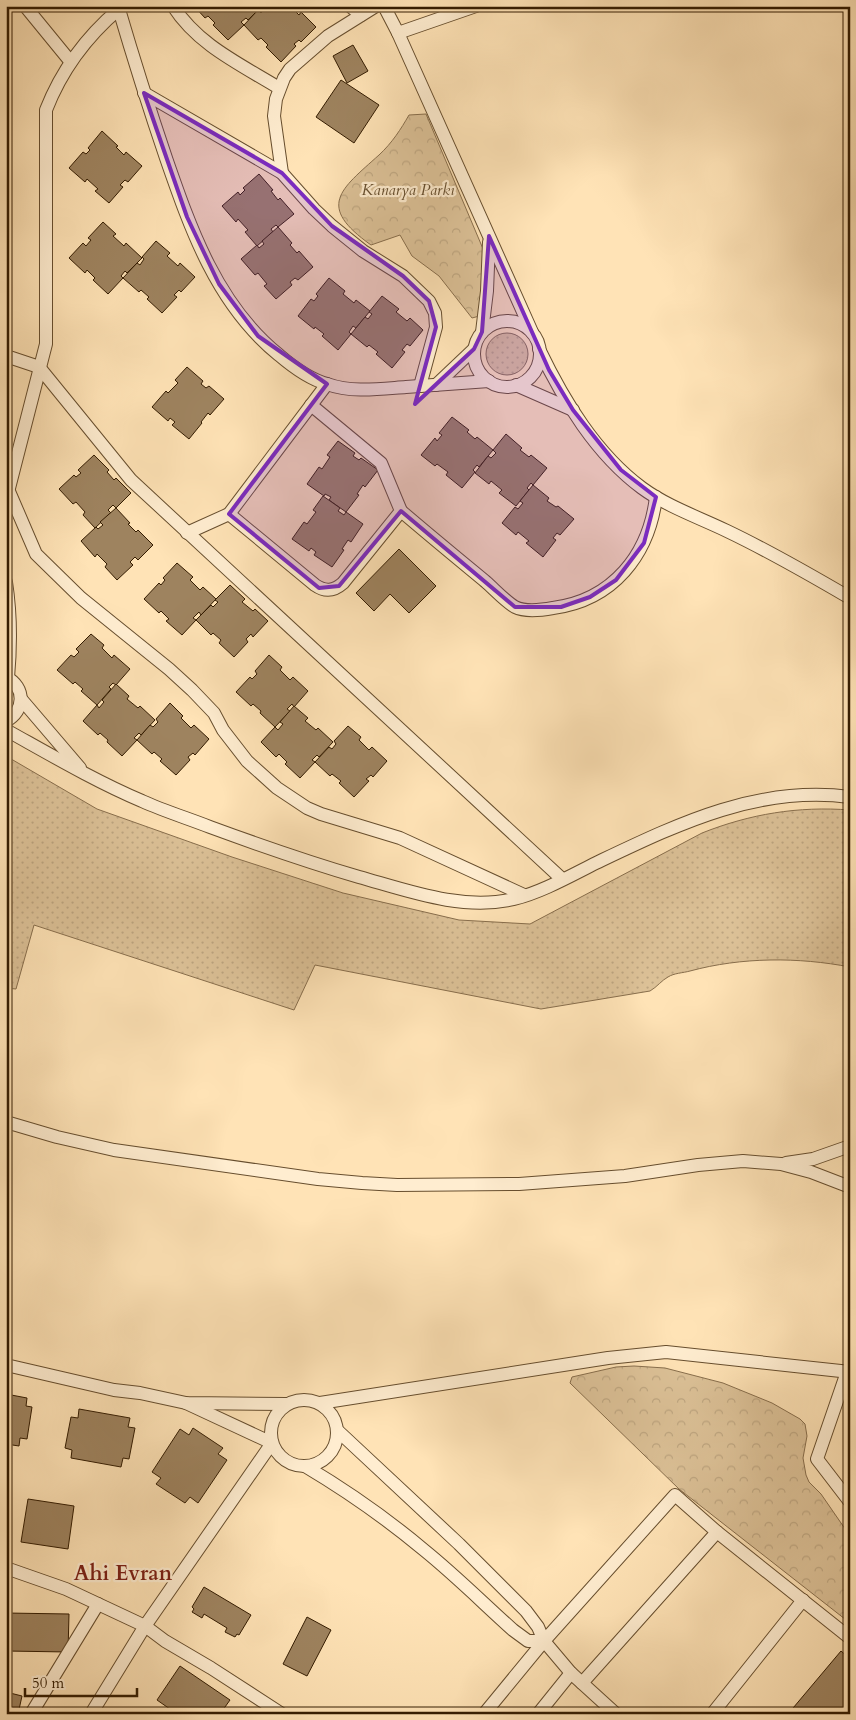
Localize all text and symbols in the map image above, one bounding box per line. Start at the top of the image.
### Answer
park label: Kanarya Parkı [361,179,455,201]
district label: Ahi Evran [74,1559,173,1588]
scale bar [25,1665,138,1697]
text: 50 m [32,1673,64,1693]

